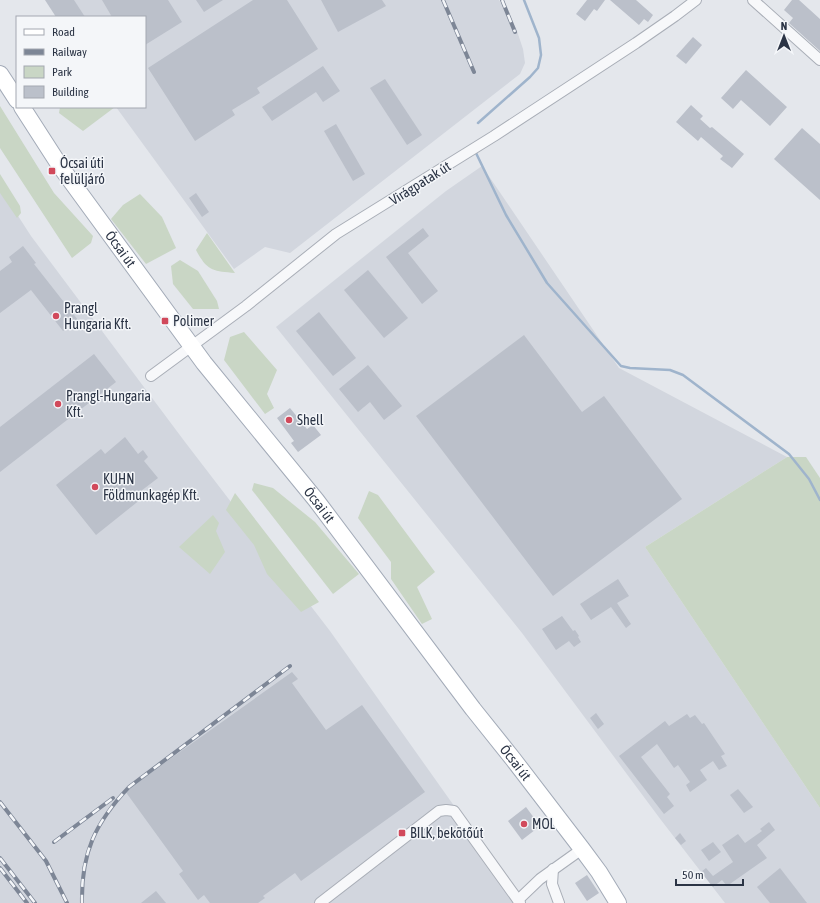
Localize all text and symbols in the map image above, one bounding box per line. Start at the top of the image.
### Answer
legend [16,16,146,108]
north arrow [764,16,804,56]
text: N [781,20,787,32]
text: Road [52,25,75,39]
text: Railway [52,45,87,59]
text: Park [52,65,73,79]
text: Building [52,85,90,99]
place label: Ócsai úti felüljáró [60,155,105,187]
street label: Virágpatak út [386,158,454,208]
marker: Ócsai úti felüljáró [47,166,57,176]
street label: Ócsai út [102,228,139,270]
place label: Prangl Hungaria Kft. [64,300,131,332]
marker: Prangl Hungaria Kft. [51,311,61,321]
place label: Polimer [173,313,215,329]
marker: Polimer [160,316,170,326]
place label: Prangl-Hungaria Kft. [66,388,151,420]
marker: Prangl-Hungaria Kft. [53,399,63,409]
place label: Shell [297,412,324,428]
marker: Shell [284,415,294,425]
place label: KUHN Földmunkagép Kft. [103,471,199,503]
marker: KUHN Földmunkagép Kft. [90,482,100,492]
street label: Ócsai út [301,484,338,526]
street label: Ócsai út [497,742,534,784]
place label: MOL [532,816,556,832]
marker: MOL [519,819,529,829]
place label: BILK, bekötőút [410,825,484,841]
marker: BILK, bekötőút [397,828,407,838]
scale bar [676,861,743,887]
text: 50 m [682,868,704,882]

